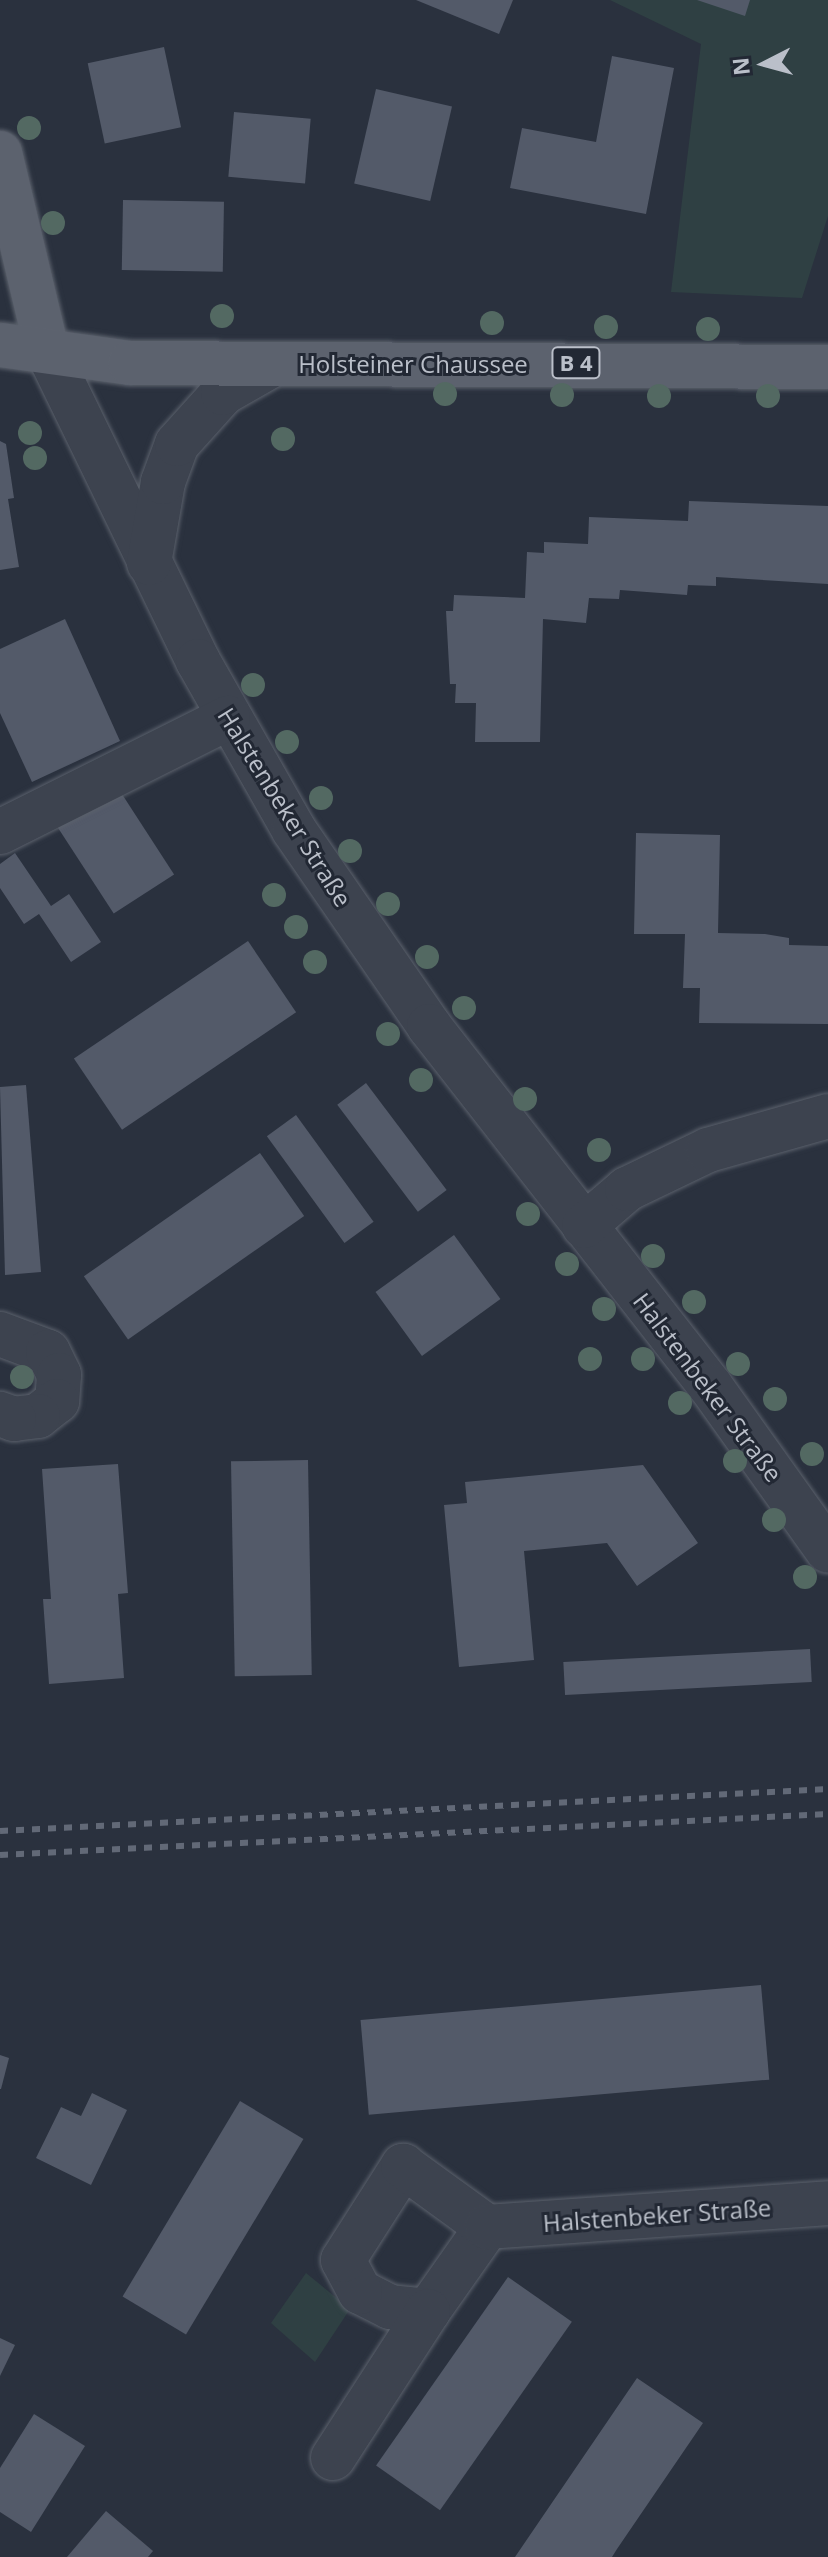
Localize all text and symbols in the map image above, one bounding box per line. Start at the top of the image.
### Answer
north arrow [724,24,804,104]
text: N [724,56,756,77]
road number: B 4 [550,345,602,381]
street label: Holsteiner Chaussee [298,350,528,378]
street label: Halstenbeker Straße [212,702,358,912]
street label: Halstenbeker Straße [628,1287,788,1487]
street label: Halstenbeker Straße [542,2193,772,2237]

